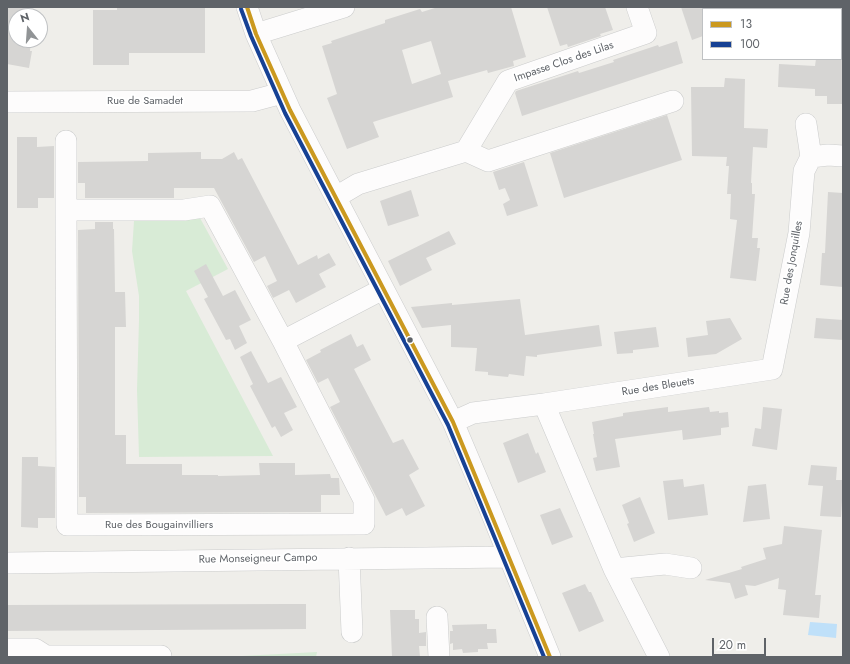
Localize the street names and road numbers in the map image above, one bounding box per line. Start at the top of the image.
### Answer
street label: Impasse Clos des Lilas [513,39,615,85]
street label: Rue de Samadet [107,94,183,108]
street label: Rue des Jonquilles [778,220,806,306]
street label: Rue des Bleuets [621,375,695,399]
street label: Rue des Bougainvilliers [105,518,213,532]
street label: Rue Monseigneur Campo [198,551,318,567]

